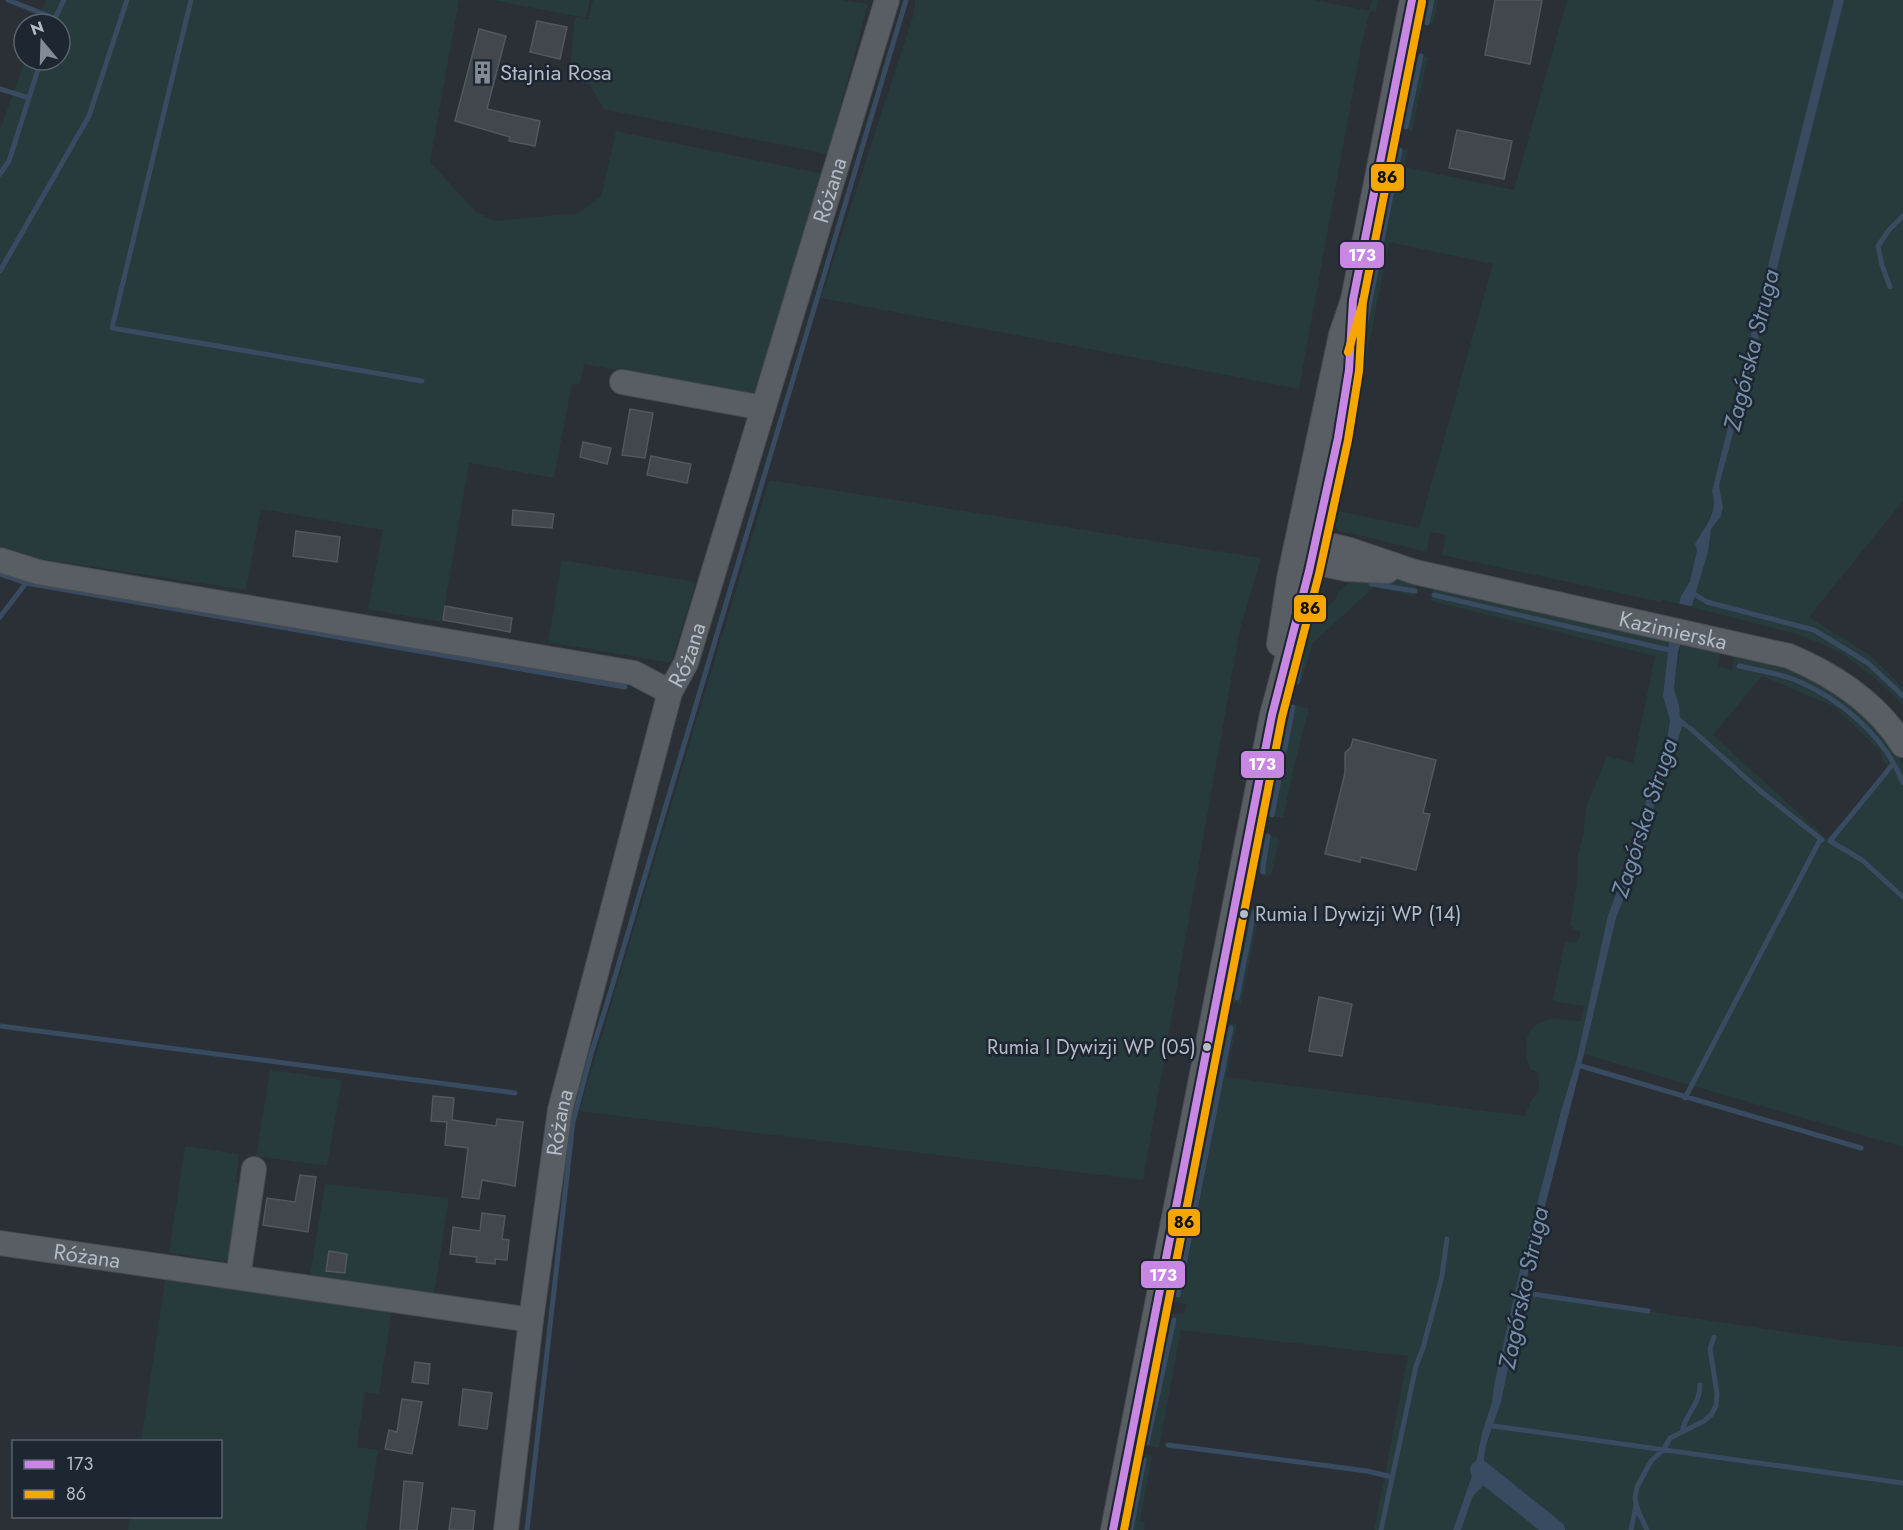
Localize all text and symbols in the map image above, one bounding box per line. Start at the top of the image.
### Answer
north arrow [12,12,72,72]
text: N [28,15,47,41]
place label: Stajnia Rosa [500,56,612,88]
building icon: Stajnia Rosa [469,59,495,85]
street label: Różana [804,153,854,227]
line badge: 86 [1370,163,1405,192]
text: 86 [1377,166,1397,189]
line badge: 173 [1339,241,1385,269]
text: 173 [1348,244,1376,267]
water label: Zagórska Struga [1714,266,1788,435]
line badge: 86 [1293,594,1327,623]
text: 86 [1300,597,1320,620]
street label: Kazimierska [1616,602,1730,658]
street label: Różana [660,618,713,693]
water label: Zagórska Struga [1602,734,1686,903]
line badge: 173 [1240,750,1285,779]
text: 173 [1248,753,1276,776]
place label: Rumia I Dywizji WP (14) [1255,900,1461,929]
marker: Rumia I Dywizji WP (14) [1238,908,1250,920]
place label: Rumia I Dywizji WP (05) [987,1033,1196,1062]
marker: Rumia I Dywizji WP (05) [1201,1041,1213,1053]
street label: Różana [538,1085,581,1158]
water label: Zagórska Struga [1489,1204,1557,1373]
line badge: 86 [1167,1208,1201,1237]
text: 86 [1174,1211,1194,1234]
street label: Różana [52,1235,123,1276]
line badge: 173 [1140,1260,1186,1289]
text: 173 [1149,1264,1177,1287]
legend [12,1440,222,1518]
text: 173 [66,1451,94,1477]
text: 86 [66,1481,86,1507]

